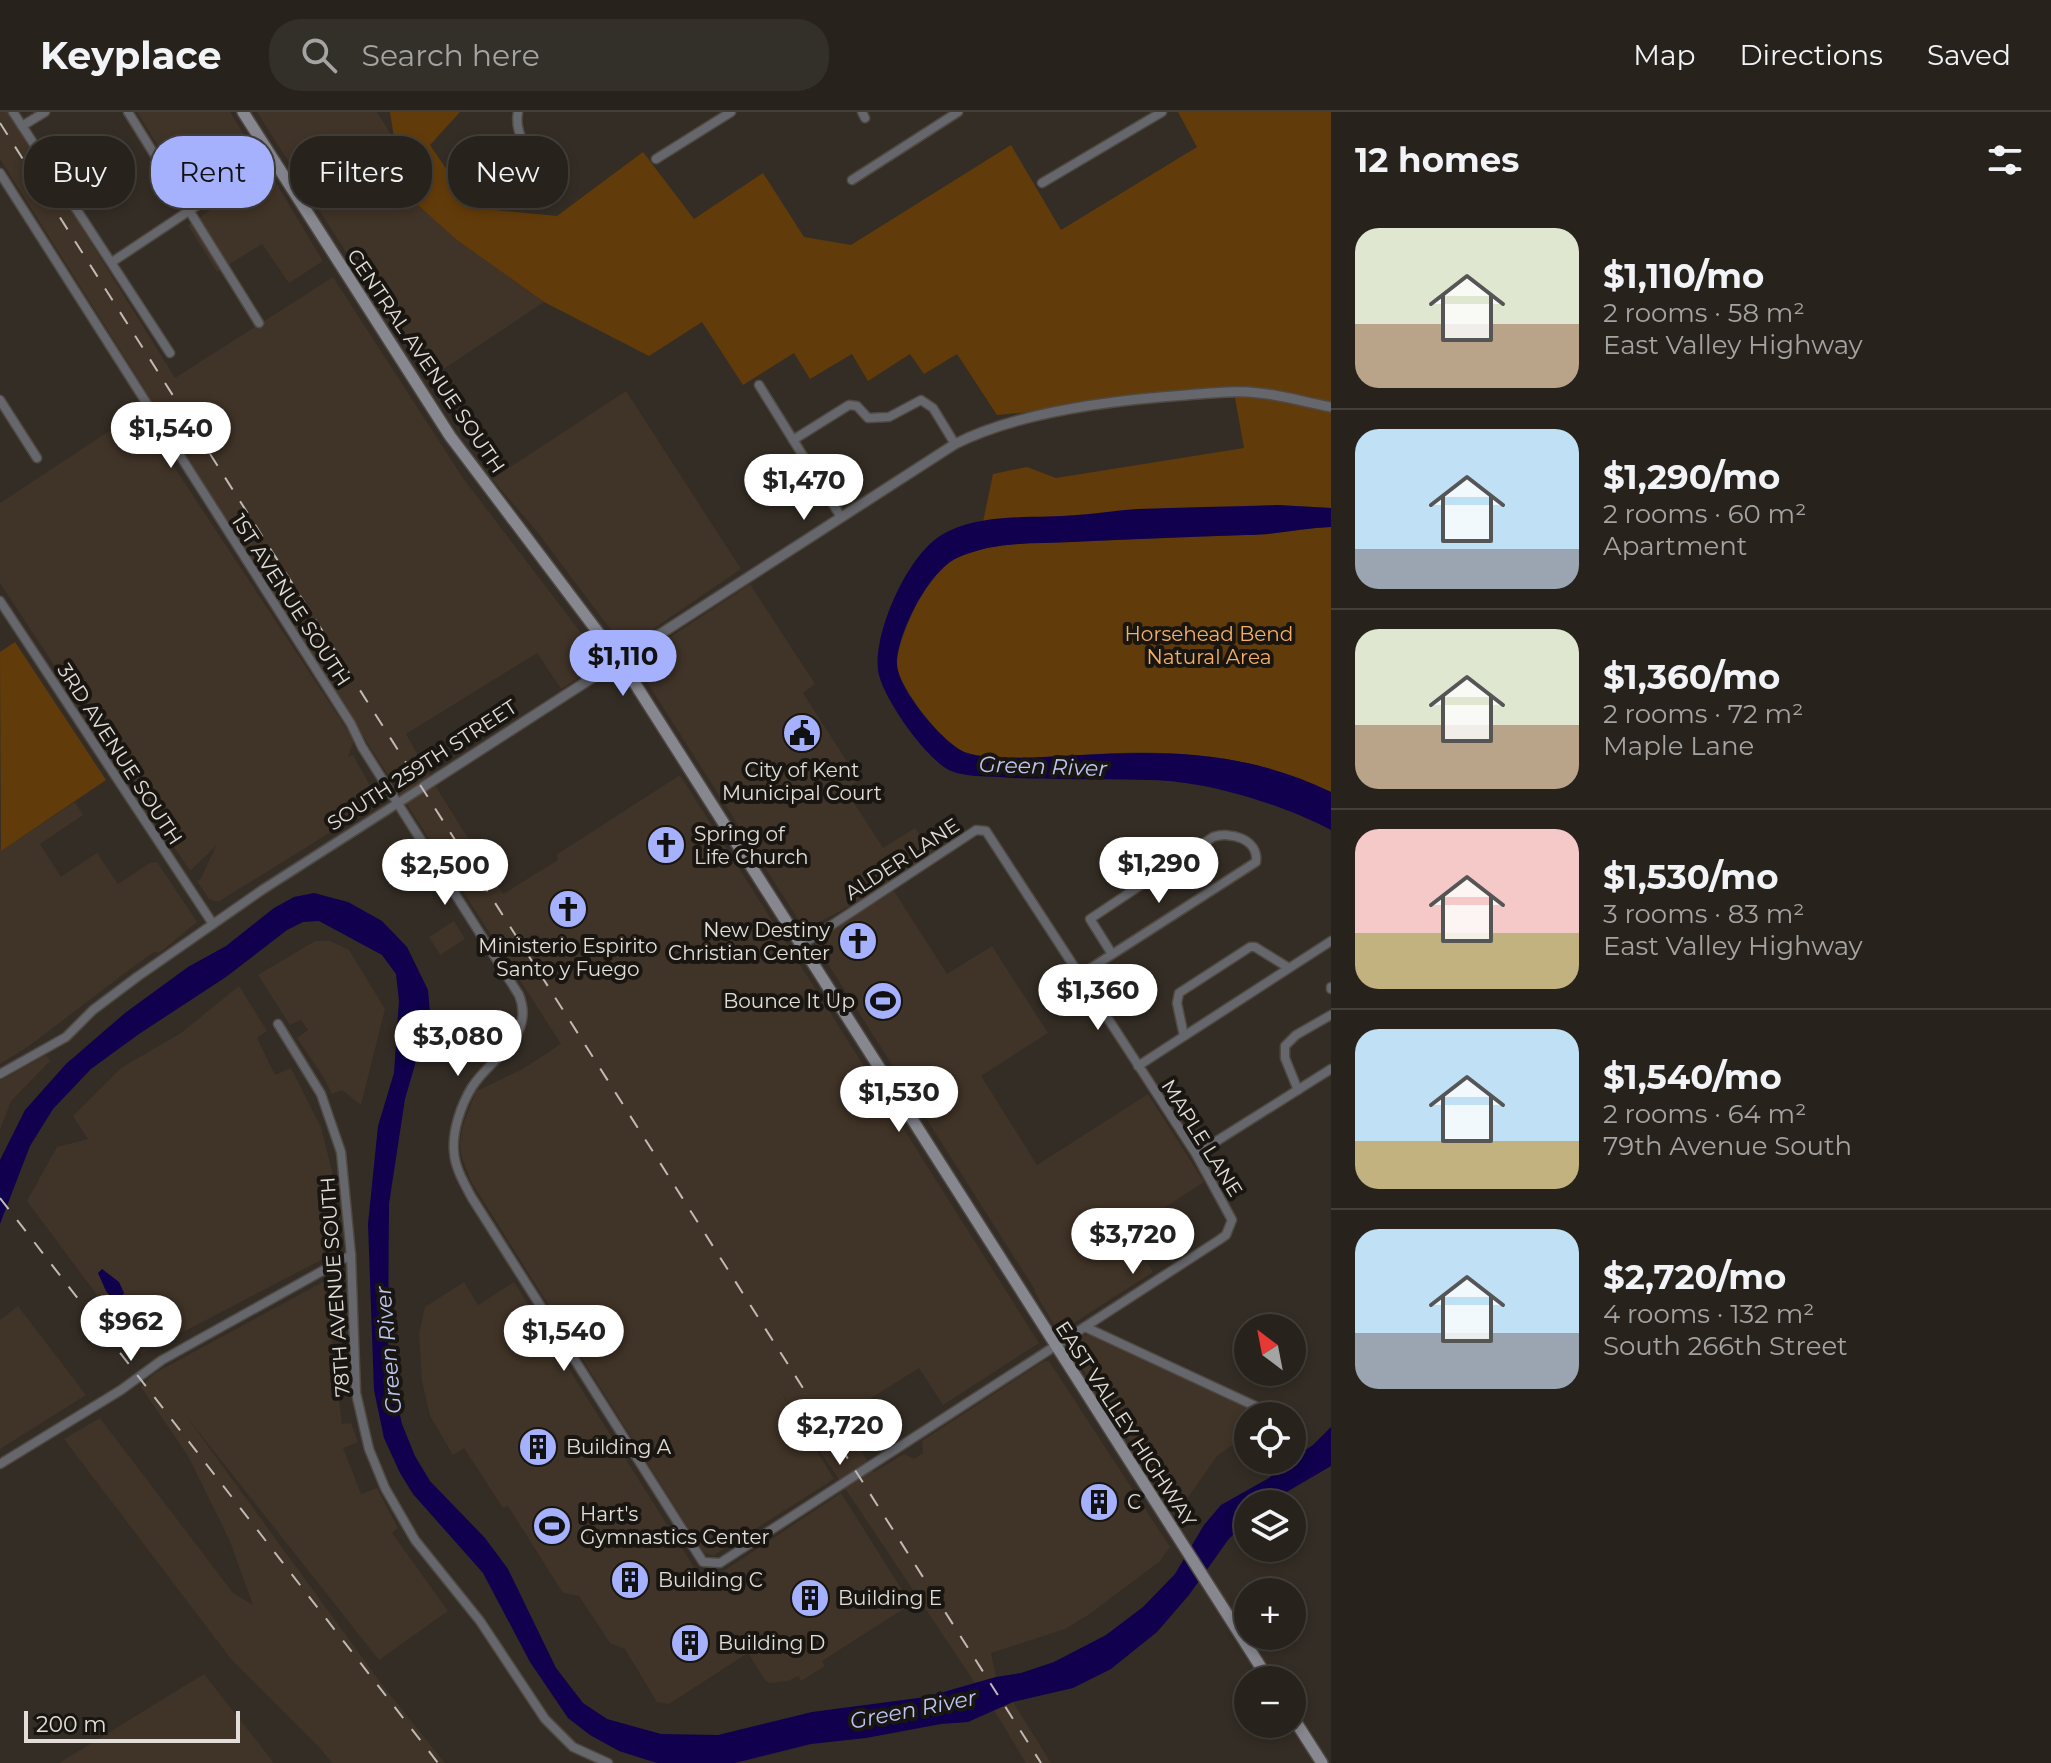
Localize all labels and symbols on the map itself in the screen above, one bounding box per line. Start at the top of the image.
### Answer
street label: CENTRAL AVENUE SOUTH [342,244,510,478]
pin: $1,540 [106,402,236,470]
pin: $1,470 [739,454,869,522]
street label: 1ST AVENUE SOUTH [227,510,355,690]
park label: Horsehead Bend Natural Area [1125,622,1293,669]
pin: $1,110 [558,630,688,698]
street label: 3RD AVENUE SOUTH [52,659,188,849]
street label: SOUTH 259TH STREET [323,694,522,835]
public building icon: City of Kent Municipal Court [781,712,823,754]
water label: Green River [978,751,1109,782]
place label: City of Kent Municipal Court [722,758,882,805]
street label: ALDER LANE [840,813,964,905]
place label: Spring of Life Church [694,822,809,869]
church icon: Spring of Life Church [645,824,687,866]
pin: $1,290 [1094,837,1224,905]
pin: $2,500 [380,839,510,907]
church icon: Ministerio Espirito Santo y Fuego [547,888,589,930]
place label: New Destiny Christian Center [668,918,830,965]
church icon: New Destiny Christian Center [837,920,879,962]
place label: Ministerio Espirito Santo y Fuego [478,934,658,981]
pin: $1,360 [1033,964,1163,1032]
sports icon: Bounce It Up [862,980,904,1022]
place label: Bounce It Up [723,989,855,1013]
pin: $3,080 [393,1010,523,1078]
pin: $1,530 [834,1066,964,1134]
street label: MAPLE LANE [1156,1075,1248,1201]
street label: 78TH AVENUE SOUTH [315,1176,355,1398]
pin: $3,720 [1068,1208,1198,1276]
water label: Green River [369,1284,408,1415]
pin: $962 [84,1295,178,1363]
pin: $1,540 [499,1305,629,1373]
north arrow [1234,1314,1306,1386]
street label: EAST VALLEY HIGHWAY [1051,1317,1202,1531]
pin: $2,720 [775,1399,905,1467]
building icon: Building A [517,1426,559,1468]
place label: Building A [566,1435,672,1459]
building icon: C [1078,1481,1120,1523]
place label: C [1127,1490,1141,1514]
place label: Hart's Gymnastics Center [580,1502,770,1549]
sports icon: Hart's Gymnastics Center [531,1505,573,1547]
building icon: Building C [609,1559,651,1601]
place label: Building C [658,1568,763,1592]
building icon: Building E [789,1577,831,1619]
place label: Building E [838,1586,942,1610]
building icon: Building D [669,1622,711,1664]
place label: Building D [718,1631,825,1655]
water label: Green River [848,1684,980,1735]
scale bar [24,1707,240,1743]

